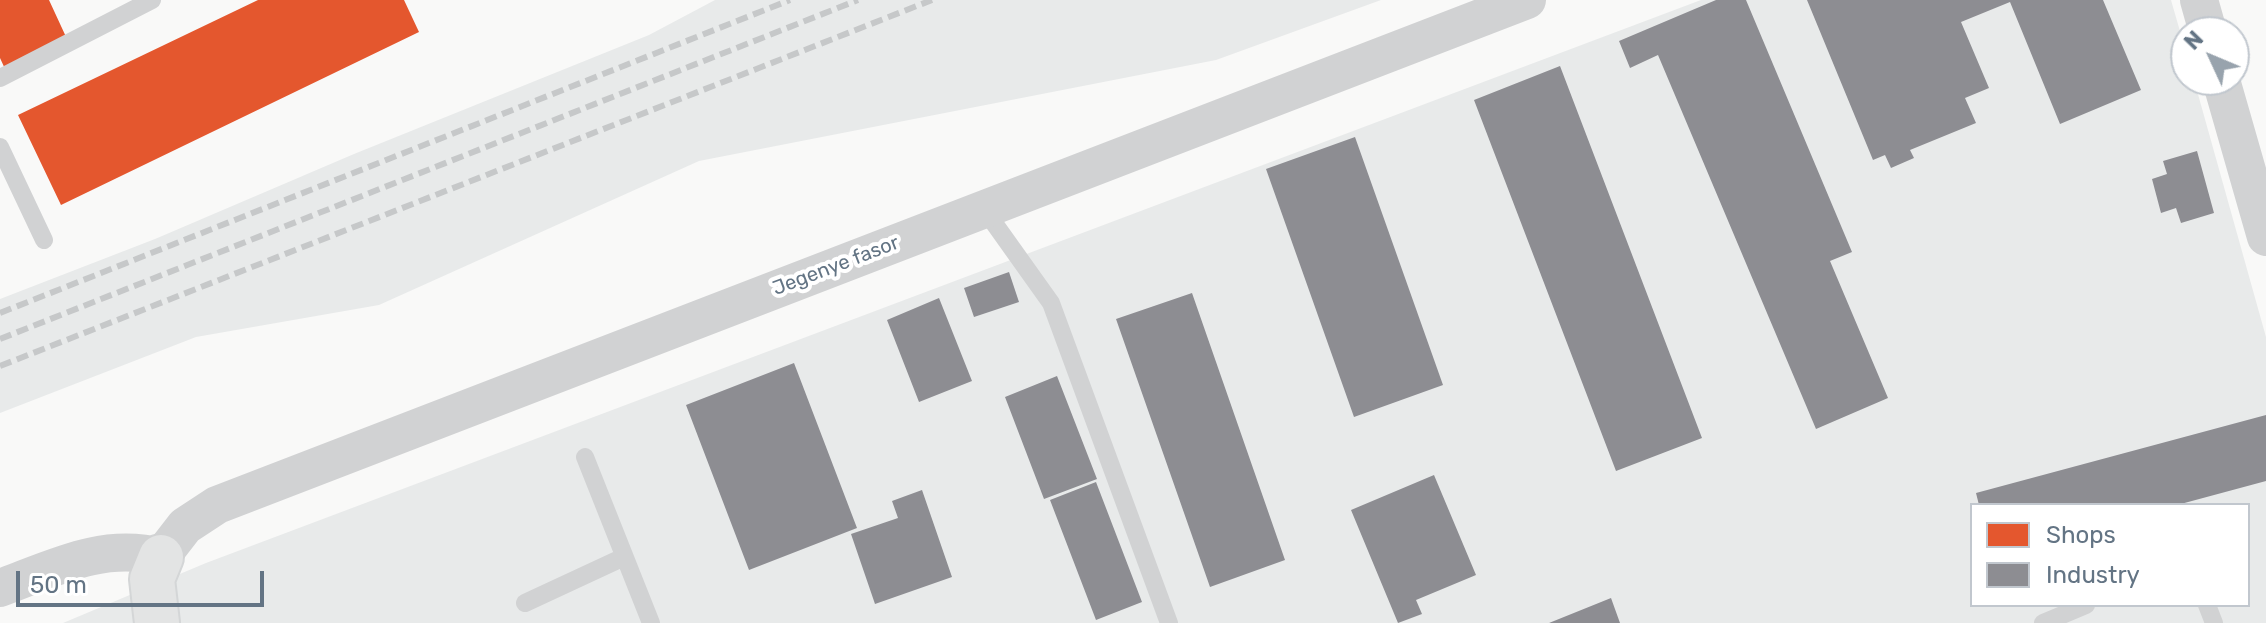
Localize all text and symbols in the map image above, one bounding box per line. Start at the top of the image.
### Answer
north arrow [2170,16,2250,96]
text: N [2179,25,2209,55]
street label: Jegenye fasor [769,231,903,301]
legend [1970,503,2250,607]
text: Shops [2046,521,2116,549]
scale bar [20,555,268,605]
text: Industry [2046,561,2140,589]
text: 50 m [30,571,87,599]

